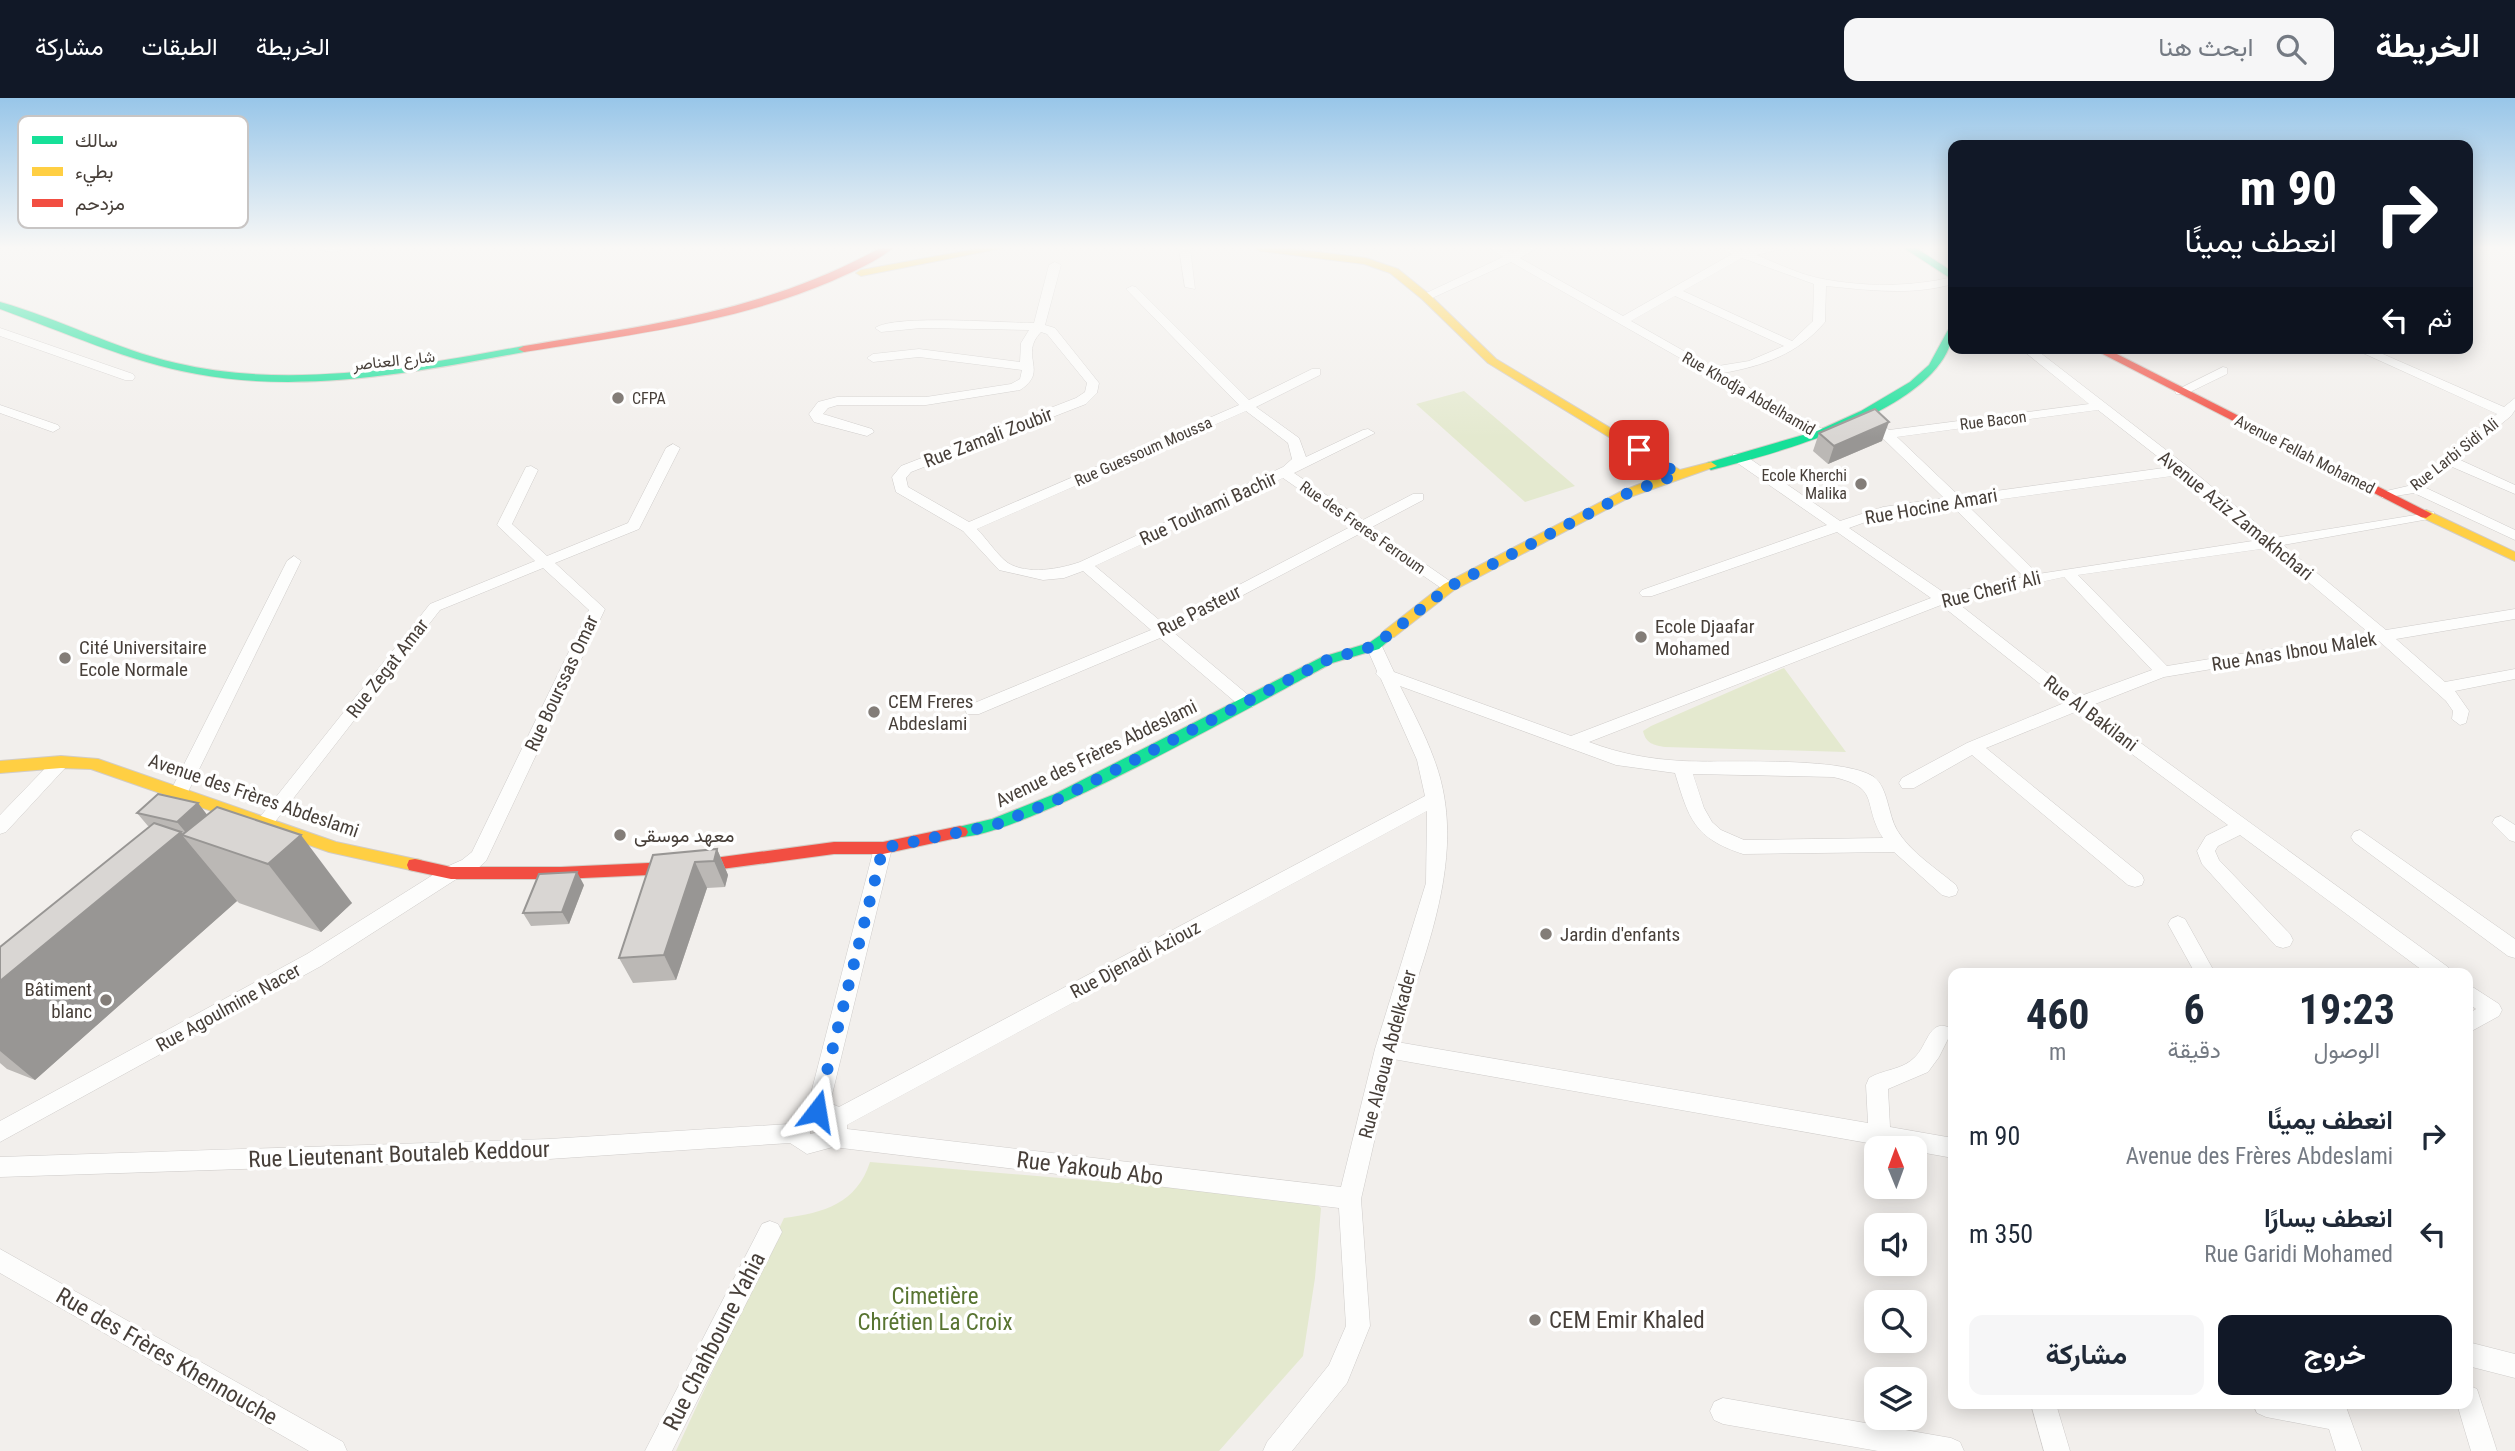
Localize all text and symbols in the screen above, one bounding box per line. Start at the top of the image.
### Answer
search box [1844,18,2334,81]
text: الخريطة [2376,26,2480,65]
icon: search [2272,30,2310,68]
text: ابحث هنا [2158,32,2254,62]
text: مشاركة [35,33,103,61]
text: الطبقات [141,33,218,61]
text: الخريطة [256,33,330,61]
legend [18,116,248,228]
text: سالك [75,129,118,152]
text: بطيء [75,160,113,187]
text: 90 m [2240,160,2337,217]
icon: right [2361,168,2452,259]
text: مزدحم [75,192,125,216]
text: انعطف يمينًا [2184,222,2337,260]
icon: left [2376,301,2414,339]
text: ثم [2428,303,2452,333]
street label: شارع العناصر [351,347,436,376]
street label: Rue Khodja Abdelhamid [1679,348,1818,439]
place label: CFPA [632,389,666,408]
marker: CFPA [610,390,626,406]
street label: Rue Zamali Zoubir [921,402,1056,473]
street label: Rue Bacon [1959,407,2027,434]
street label: Avenue Fellah Mohamed [2232,411,2378,498]
street label: Rue Guessoum Moussa [1072,413,1215,490]
street label: Rue Larbi Sidi Ali [2406,414,2502,495]
pin [1609,420,1669,480]
icon: arrive [1620,431,1658,469]
street label: Avenue Aziz Zamakhchari [2153,446,2318,585]
place label: Ecole Kherchi Malika [1761,466,1847,503]
street label: Rue Touhami Bachir [1136,467,1281,550]
marker: Ecole Kherchi Malika [1853,476,1869,492]
street label: Rue des Freres Ferroum [1296,477,1429,578]
street label: Rue Hocine Amari [1863,484,1999,529]
street label: Rue Cherif Ali [1939,566,2043,613]
street label: Rue Pasteur [1154,580,1245,641]
street label: Rue Bourssas Omar [520,611,603,755]
street label: Rue Zegat Amar [341,614,433,723]
place label: Ecole Djaafar Mohamed [1655,615,1755,660]
street label: Rue Anas Ibnou Malek [2210,627,2379,676]
marker: Ecole Djaafar Mohamed [1633,629,1649,645]
place label: Cité Universitaire Ecole Normale [79,636,207,681]
marker: Cité Universitaire Ecole Normale [57,650,73,666]
street label: Rue Al Bakilani [2039,671,2142,756]
place label: CEM Freres Abdeslami [888,690,974,735]
street label: Avenue des Frères Abdeslami [992,695,1201,812]
marker: CEM Freres Abdeslami [866,704,882,720]
street label: Avenue des Frères Abdeslami [146,749,362,842]
place label: معهد موسقى [634,824,734,847]
marker: معهد موسقى [612,827,628,843]
street label: Rue Djenadi Aziouz [1066,916,1204,1003]
place label: Jardin d'enfants [1560,923,1680,946]
marker: Jardin d'enfants [1538,926,1554,942]
street label: Rue Agoulmine Nacer [152,958,305,1057]
street label: Rue Alaoua Abdelkader [1354,967,1421,1141]
place label: Bâtiment blanc [25,978,92,1023]
text: 6 [2184,985,2205,1034]
text: 19:23 [2299,985,2395,1034]
text: 460 [2026,990,2090,1039]
marker: Bâtiment blanc [98,992,114,1008]
text: دقيقة [2168,1037,2221,1064]
text: الوصول [2314,1037,2380,1064]
text: m [2049,1039,2066,1066]
position arrow [780,1074,854,1148]
text: انعطف يمينًا [2267,1105,2393,1135]
icon: right [2414,1117,2452,1155]
text: 90 m [1969,1121,2020,1151]
street label: Rue Lieutenant Boutaleb Keddour [248,1136,550,1173]
north arrow [1864,1136,1927,1199]
map controls [1864,1136,1927,1430]
text: Avenue des Frères Abdeslami [2126,1143,2393,1170]
street label: Rue Yakoub Abo [1015,1146,1165,1191]
text: انعطف يسارًا [2264,1203,2393,1233]
button: sound [1864,1213,1927,1276]
icon: left [2414,1215,2452,1253]
text: 350 m [1969,1219,2033,1249]
text: Rue Garidi Mohamed [2204,1241,2393,1268]
street label: Rue Chahboune Yahia [658,1248,771,1435]
street label: Rue des Frères Khennouche [51,1282,282,1431]
park label: Cimetière Chrétien La Croix [858,1283,1012,1336]
button: search [1864,1290,1927,1353]
place label: CEM Emir Khaled [1549,1307,1705,1334]
marker: CEM Emir Khaled [1527,1312,1543,1328]
button: مشاركة [1969,1315,2204,1395]
button: خروج [2218,1315,2452,1395]
button: layers [1864,1367,1927,1430]

